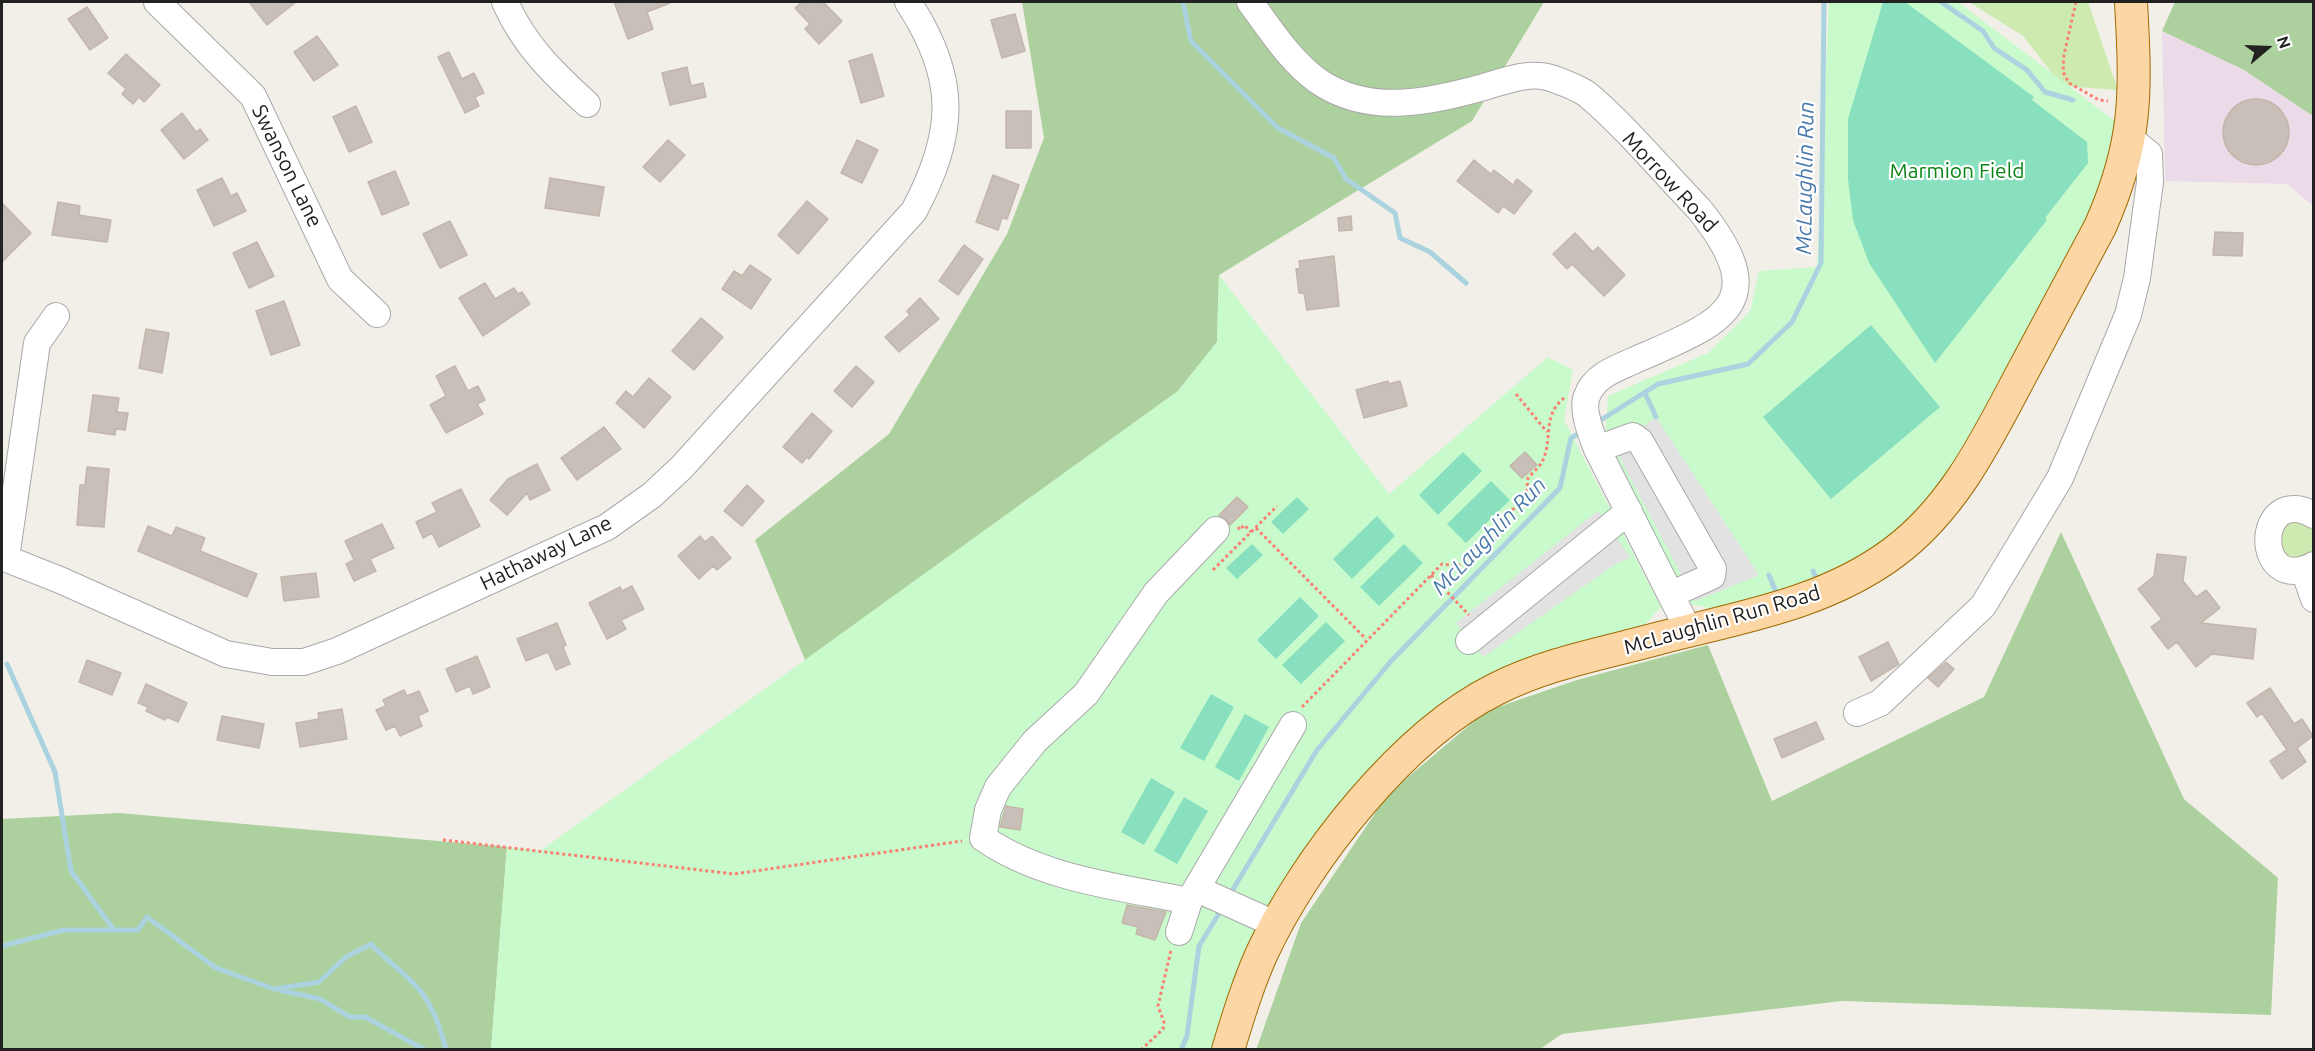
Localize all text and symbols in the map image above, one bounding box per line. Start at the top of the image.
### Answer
north arrow [2237,18,2297,78]
text: N [2274,34,2294,51]
street label: Swanson Lane [246,101,328,231]
water label: McLaughlin Run [1790,101,1820,255]
street label: Morrow Road [1617,127,1723,237]
park label: Marmion Field [1890,158,2024,184]
water label: McLaughlin Run [1426,472,1552,600]
street label: Hathaway Lane [476,510,616,596]
street label: McLaughlin Run Road [1621,580,1823,660]

